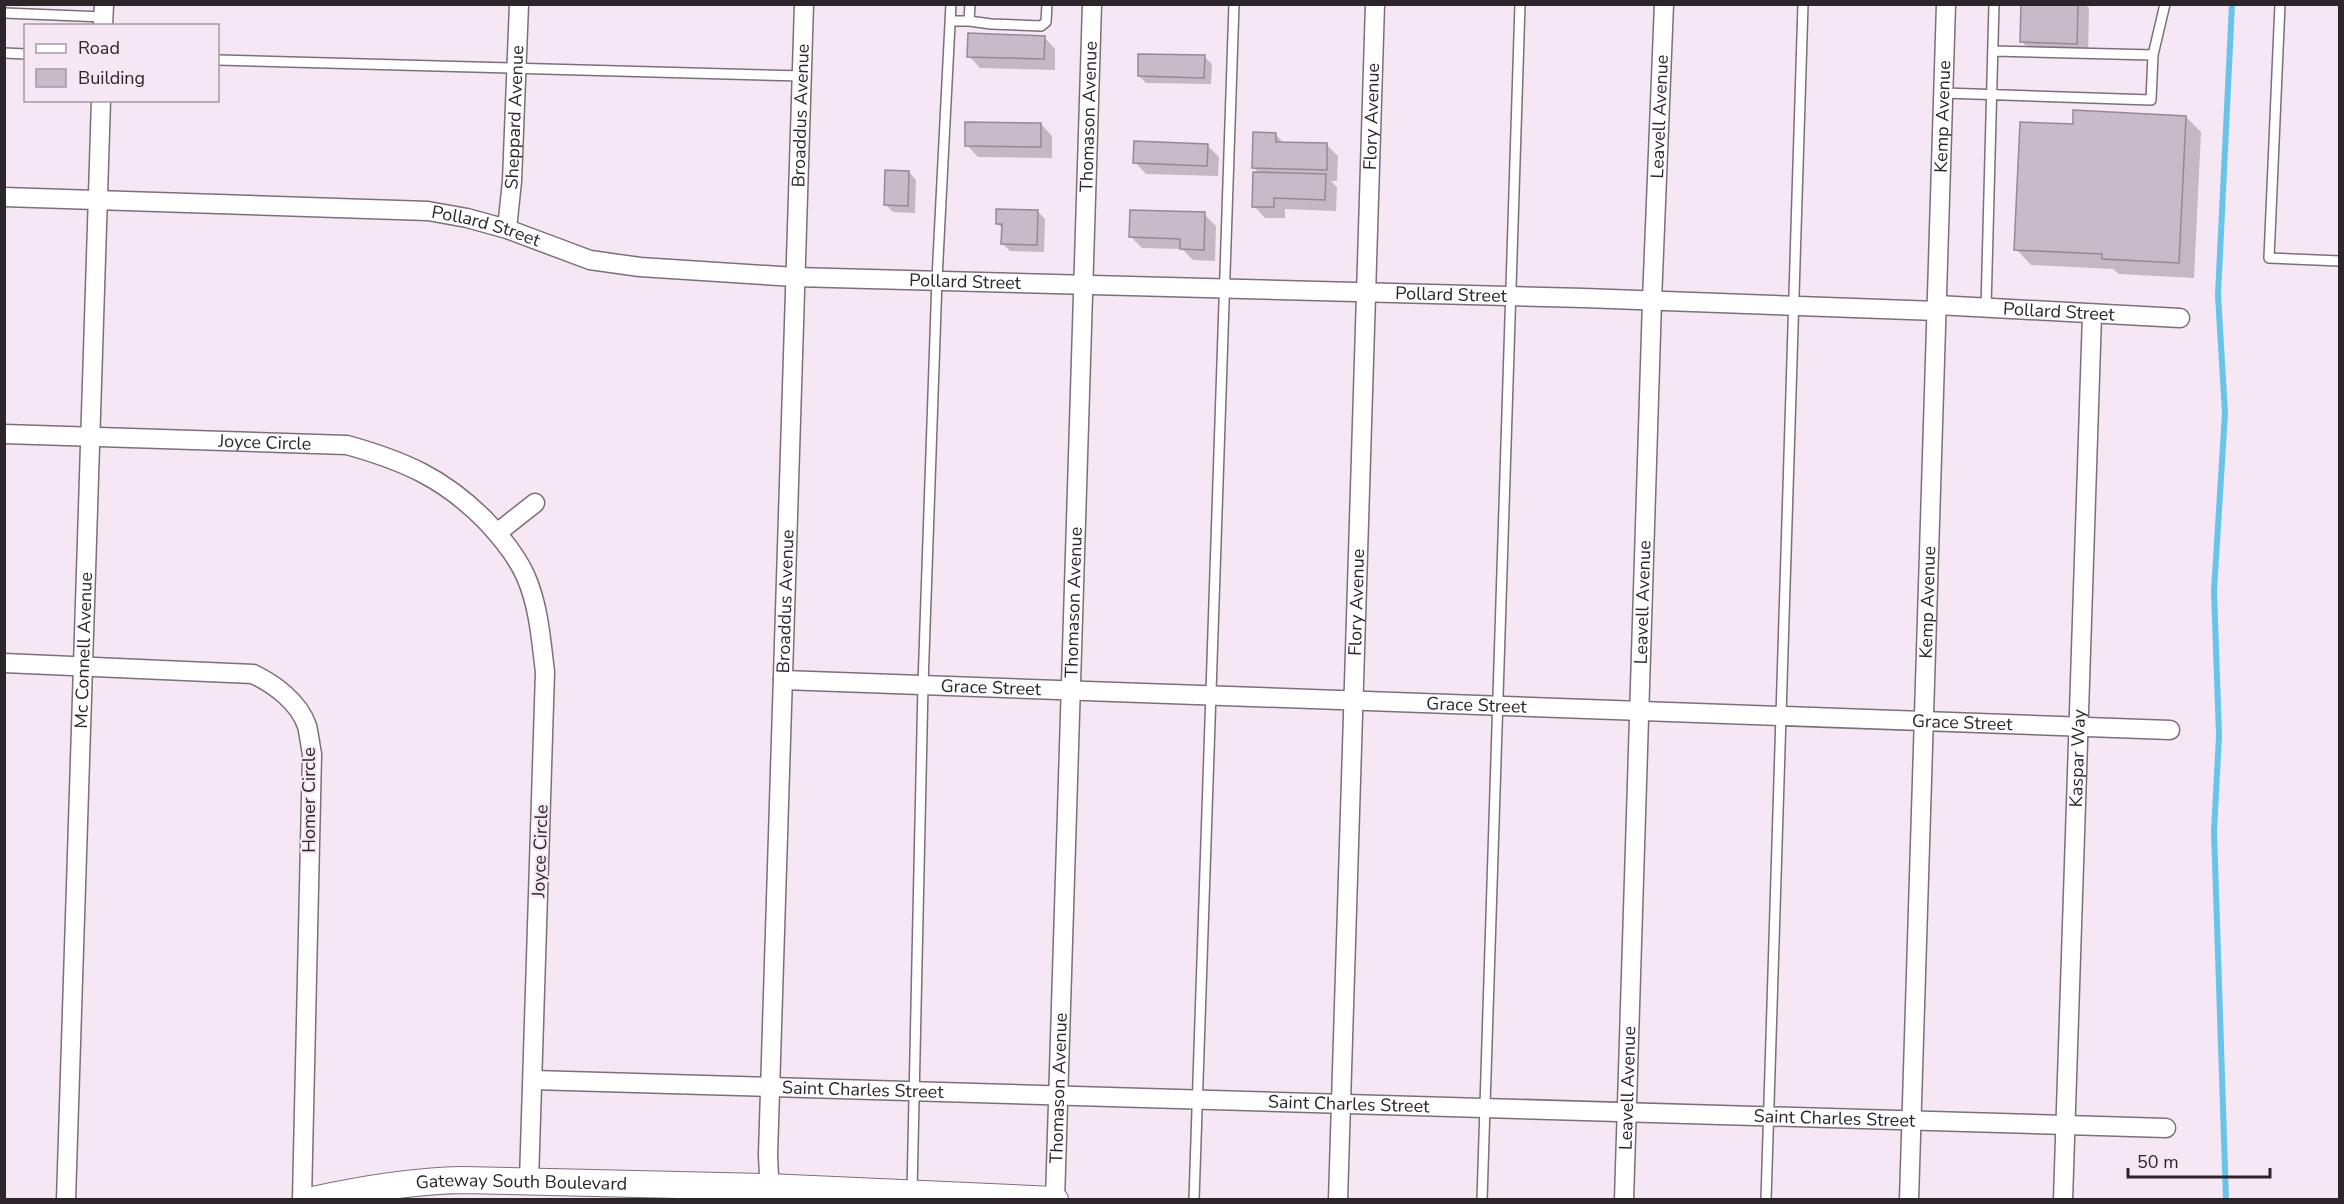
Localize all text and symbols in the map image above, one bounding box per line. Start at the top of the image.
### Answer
legend [24,24,219,102]
text: Road [78,36,120,60]
street label: Thomason Avenue [1074,41,1103,192]
street label: Broaddus Avenue [786,43,815,188]
street label: Sheppard Avenue [499,45,529,191]
street label: Leavell Avenue [1645,54,1674,179]
street label: Kemp Avenue [1929,60,1956,173]
street label: Flory Avenue [1358,63,1385,171]
text: Building [78,66,145,90]
street label: Pollard Street [430,200,544,253]
street label: Pollard Street [909,268,1022,295]
street label: Pollard Street [1395,281,1508,308]
street label: Pollard Street [2002,297,2116,327]
street label: Joyce Circle [217,429,312,456]
street label: Thomason Avenue [1059,526,1088,678]
street label: Broaddus Avenue [771,529,800,674]
street label: Leavell Avenue [1629,540,1657,665]
street label: Kemp Avenue [1914,546,1941,659]
street label: Flory Avenue [1343,548,1370,656]
street label: Mc Connell Avenue [69,572,98,729]
street label: Grace Street [940,674,1042,701]
street label: Grace Street [1426,691,1528,719]
street label: Kaspar Way [2064,708,2091,808]
street label: Grace Street [1912,709,2014,736]
street label: Homer Circle [297,747,321,853]
street label: Joyce Circle [526,804,554,899]
street label: Thomason Avenue [1044,1012,1073,1164]
street label: Leavell Avenue [1614,1026,1641,1150]
street label: Saint Charles Street [782,1075,945,1104]
street label: Saint Charles Street [1267,1090,1430,1118]
street label: Saint Charles Street [1753,1104,1916,1133]
scale bar [2128,1141,2270,1179]
text: 50 m [2137,1150,2179,1174]
street label: Gateway South Boulevard [415,1168,627,1196]

